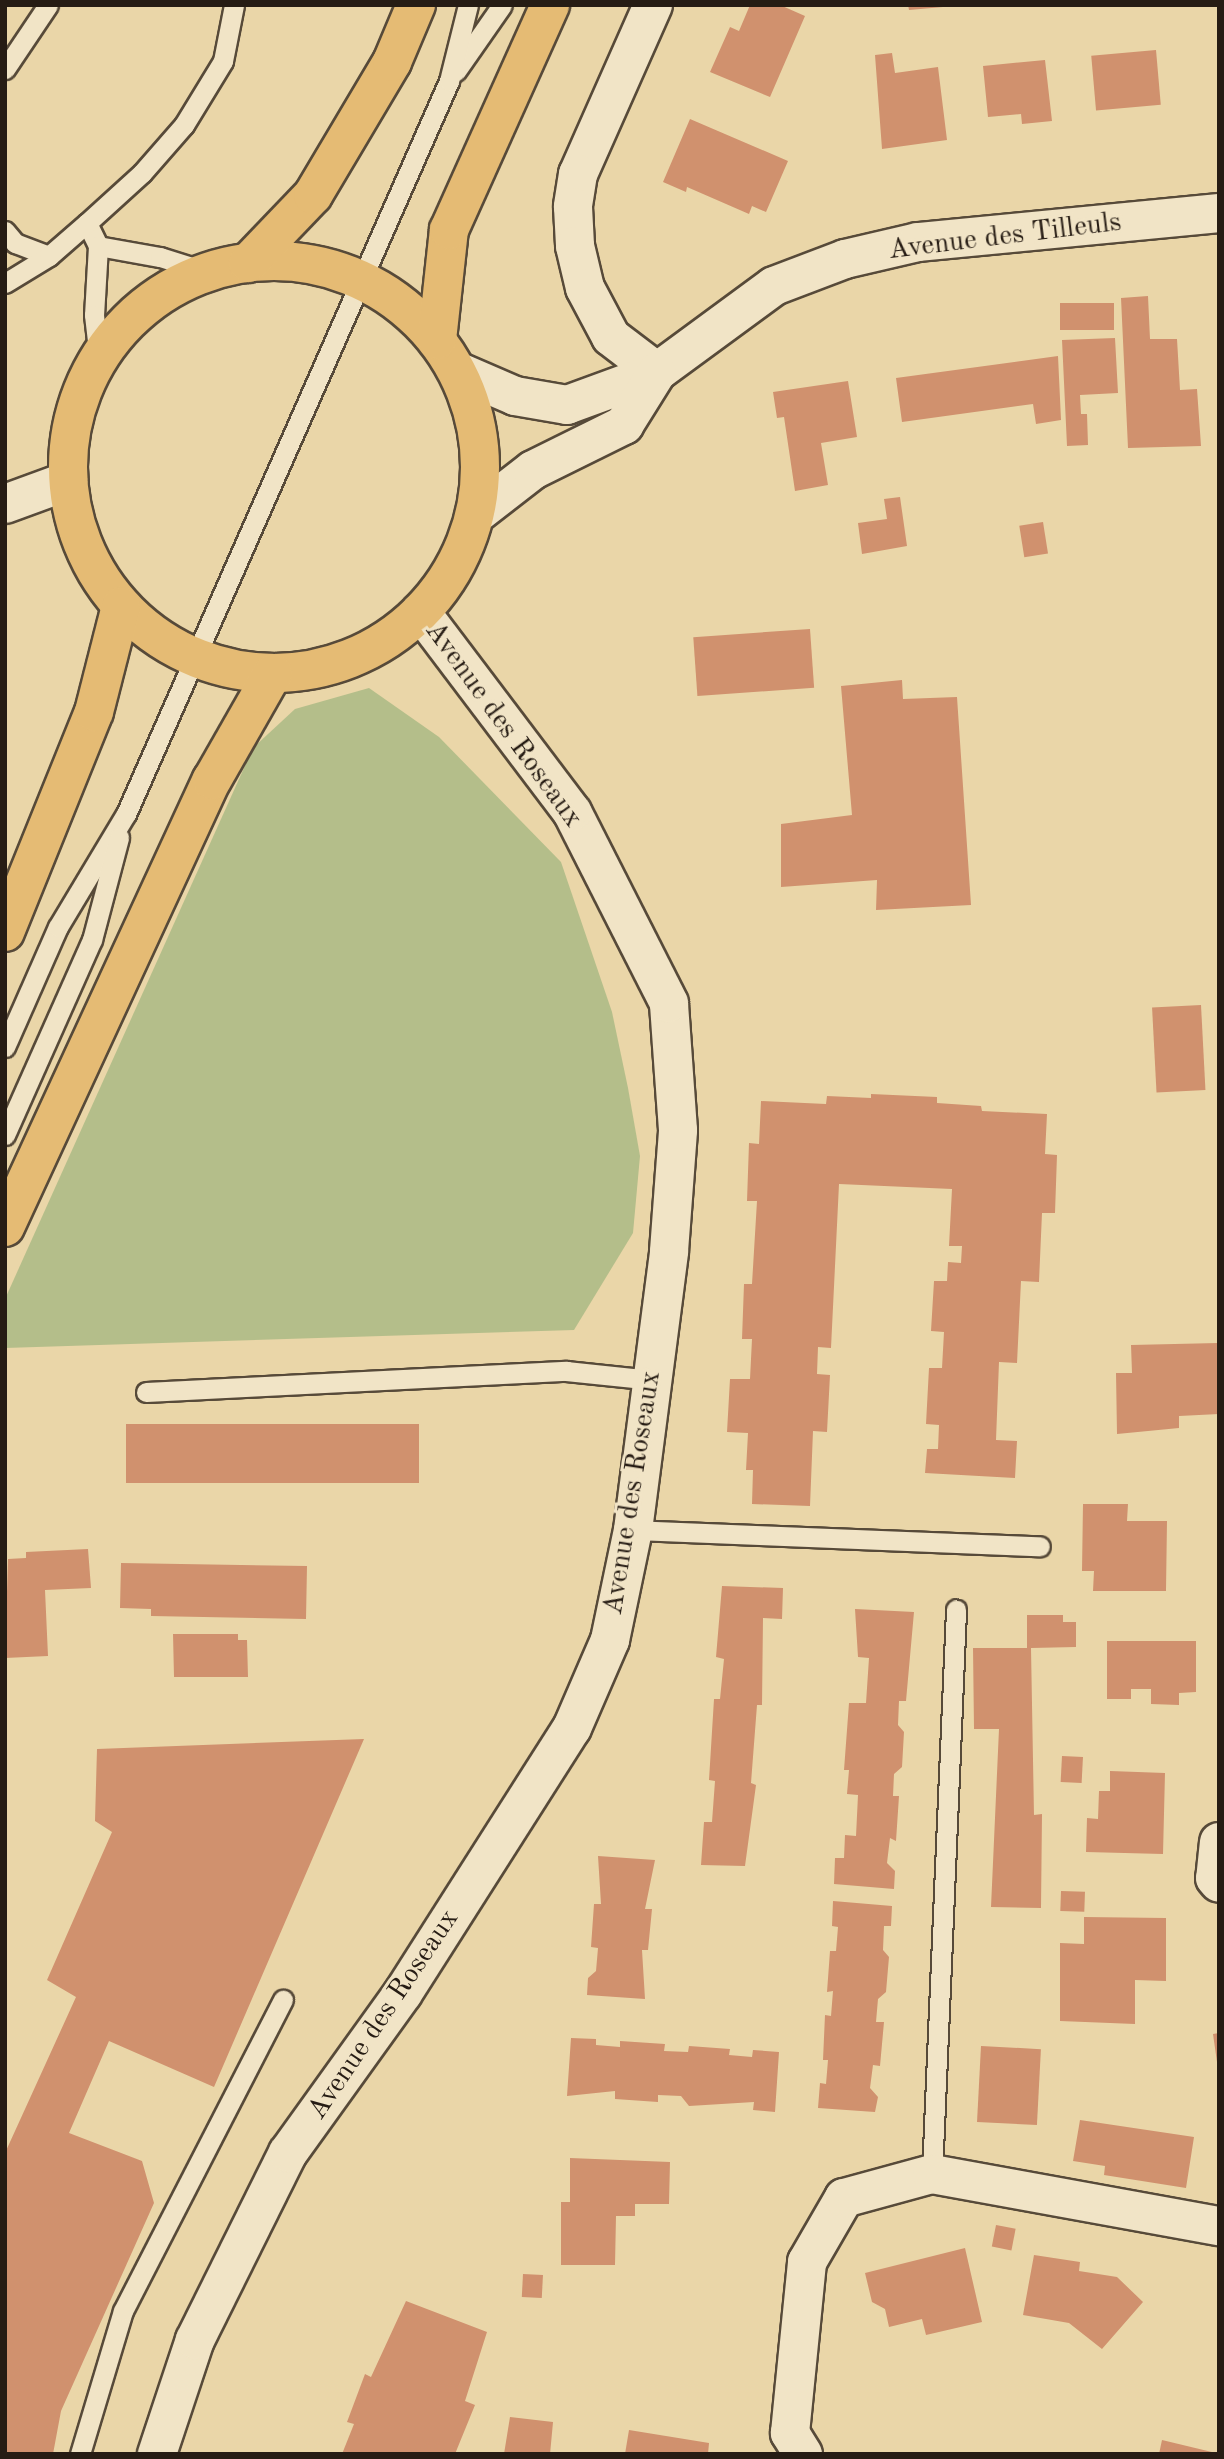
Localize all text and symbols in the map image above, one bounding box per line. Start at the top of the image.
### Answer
street label: Avenue des Tilleuls [887,206,1123,268]
street label: Avenue des Roseaux [417,615,589,835]
street label: Avenue des Roseaux [597,1369,669,1617]
street label: Avenue des Roseaux [301,1903,467,2127]

